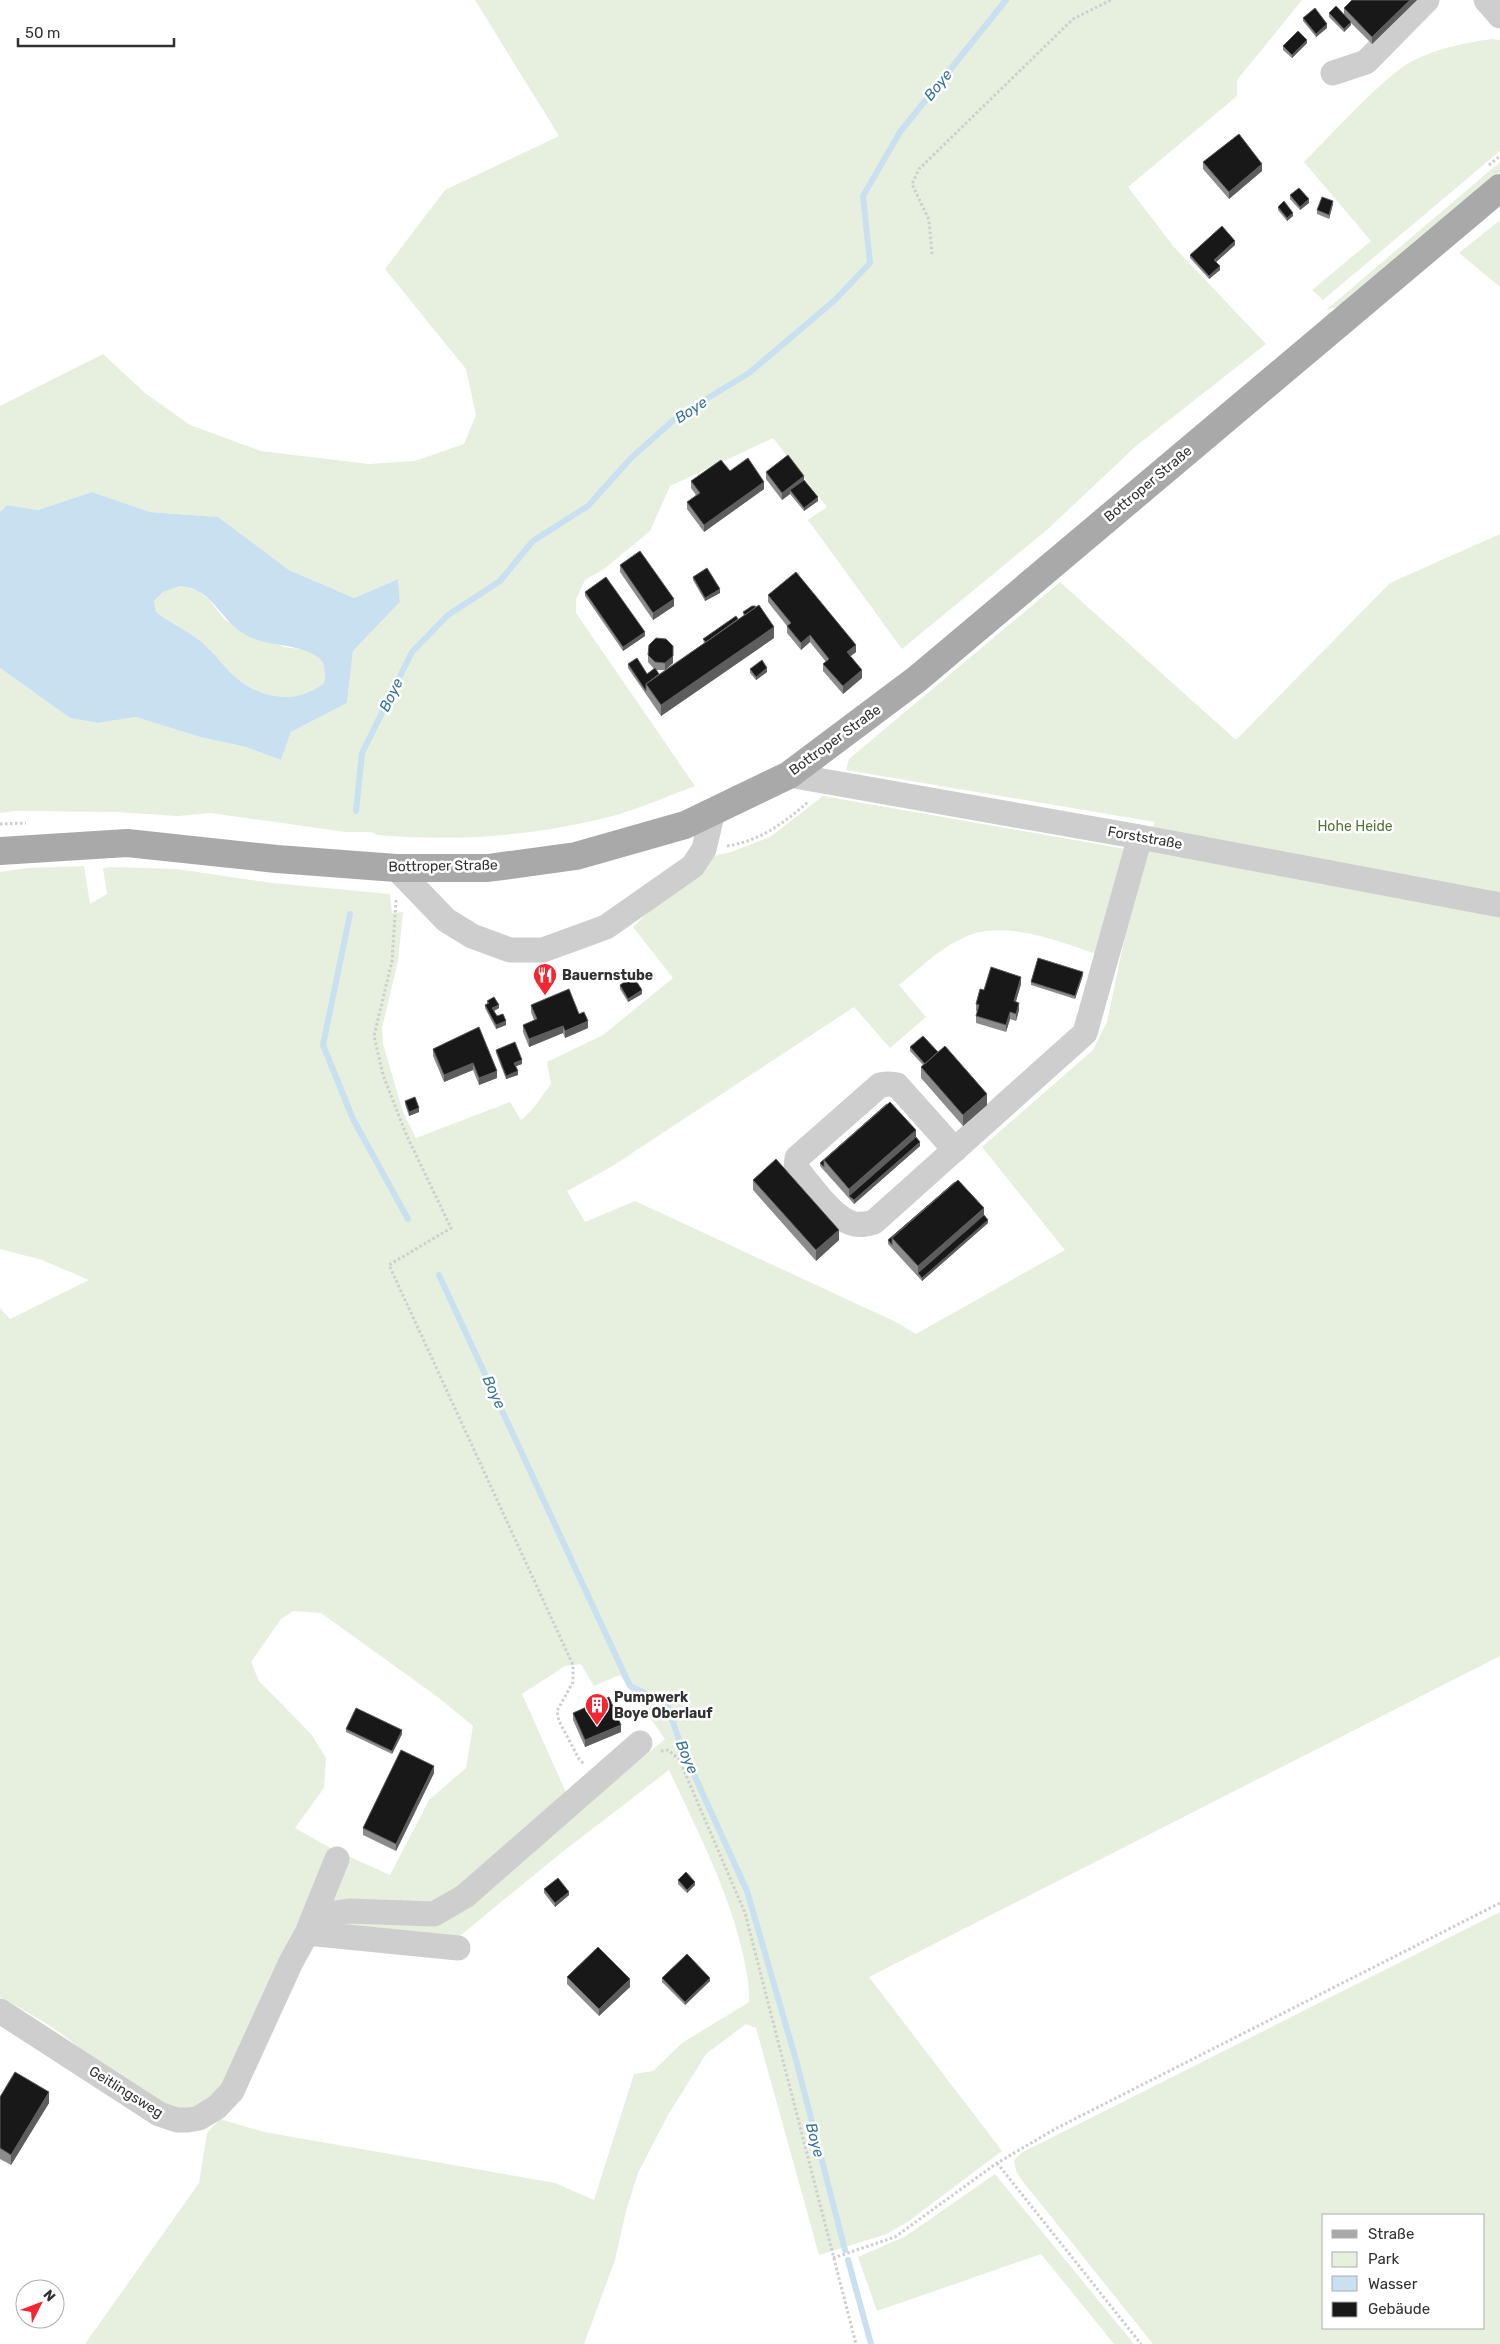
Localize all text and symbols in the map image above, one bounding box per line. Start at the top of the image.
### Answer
scale bar [18,15,174,47]
text: 50 m [25,24,60,42]
water label: Boye [920,65,956,104]
water label: Boye [672,393,711,427]
street label: Bottroper Straße [1101,442,1195,526]
water label: Boye [375,675,407,715]
street label: Bottroper Straße [786,701,884,779]
park label: Hohe Heide [1317,818,1393,835]
street label: Forststraße [1106,823,1184,853]
street label: Bottroper Straße [388,857,498,875]
restaurant icon: Bauernstube [532,962,558,996]
place label: Bauernstube [562,967,653,984]
water label: Boye [479,1372,510,1412]
place label: Pumpwerk Boye Oberlauf [614,1689,713,1722]
building icon: Pumpwerk Boye Oberlauf [584,1692,610,1726]
water label: Boye [672,1737,702,1777]
street label: Geitlingsweg [86,2063,166,2121]
water label: Boye [802,2121,828,2160]
legend [1322,2214,1485,2329]
text: Straße [1368,2225,1414,2243]
text: Park [1368,2250,1399,2268]
text: Wasser [1368,2275,1418,2293]
north arrow [15,2279,65,2329]
text: N [40,2286,59,2305]
text: Gebäude [1368,2300,1430,2318]

